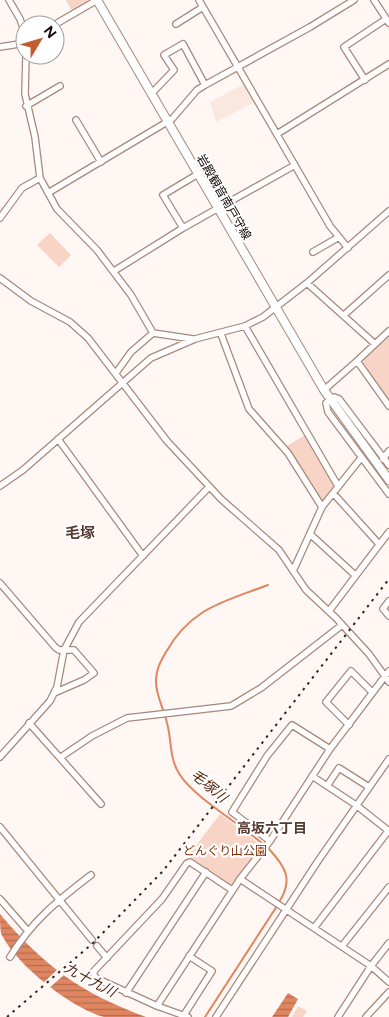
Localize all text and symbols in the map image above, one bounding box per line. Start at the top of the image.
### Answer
north arrow [15,15,65,65]
text: N [40,23,60,42]
street label: 岩殿観音南戸守線 [194,152,254,242]
district label: 毛塚 [65,524,95,542]
water label: 毛塚川 [187,766,232,807]
district label: 高坂六丁目 [237,820,307,837]
park label: どんぐり山公園 [183,844,267,858]
water label: 九十九川 [61,959,120,1002]

